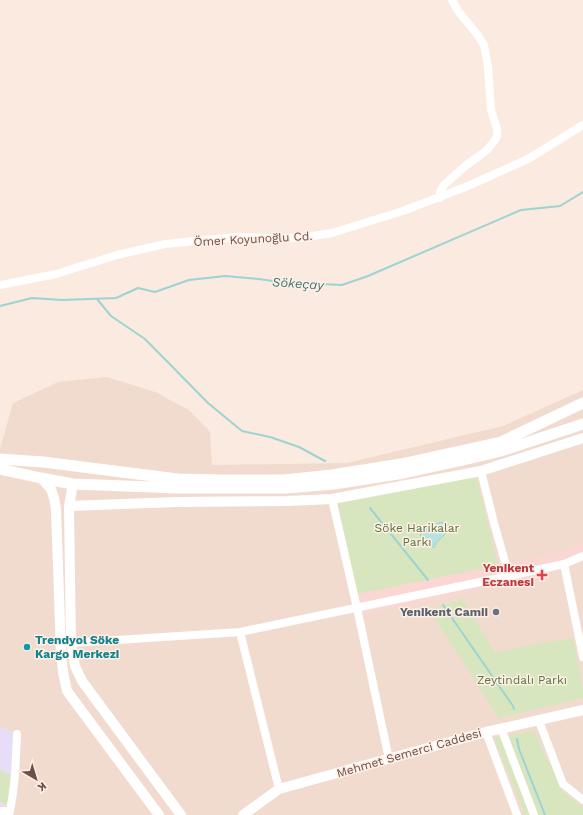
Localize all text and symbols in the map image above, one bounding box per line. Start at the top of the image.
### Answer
street label: Ömer Koyunoğlu Cd. [193,229,313,249]
water label: Sökeçay [272,274,326,293]
park label: Söke Harikalar Parkı [375,521,460,549]
place label: Yenikent Eczanesi [482,561,535,589]
marker: Yenikent Eczanesi [537,570,547,580]
place label: Yenikent Camii [400,605,488,619]
marker: Yenikent Camii [491,607,501,617]
place label: Trendyol Söke Kargo Merkezi [35,633,119,661]
marker: Trendyol Söke Kargo Merkezi [22,642,32,652]
park label: Zeytindalı Parkı [477,673,567,687]
street label: Mehmet Semerci Caddesi [335,726,483,780]
north arrow [16,759,56,799]
text: K [35,779,49,794]

